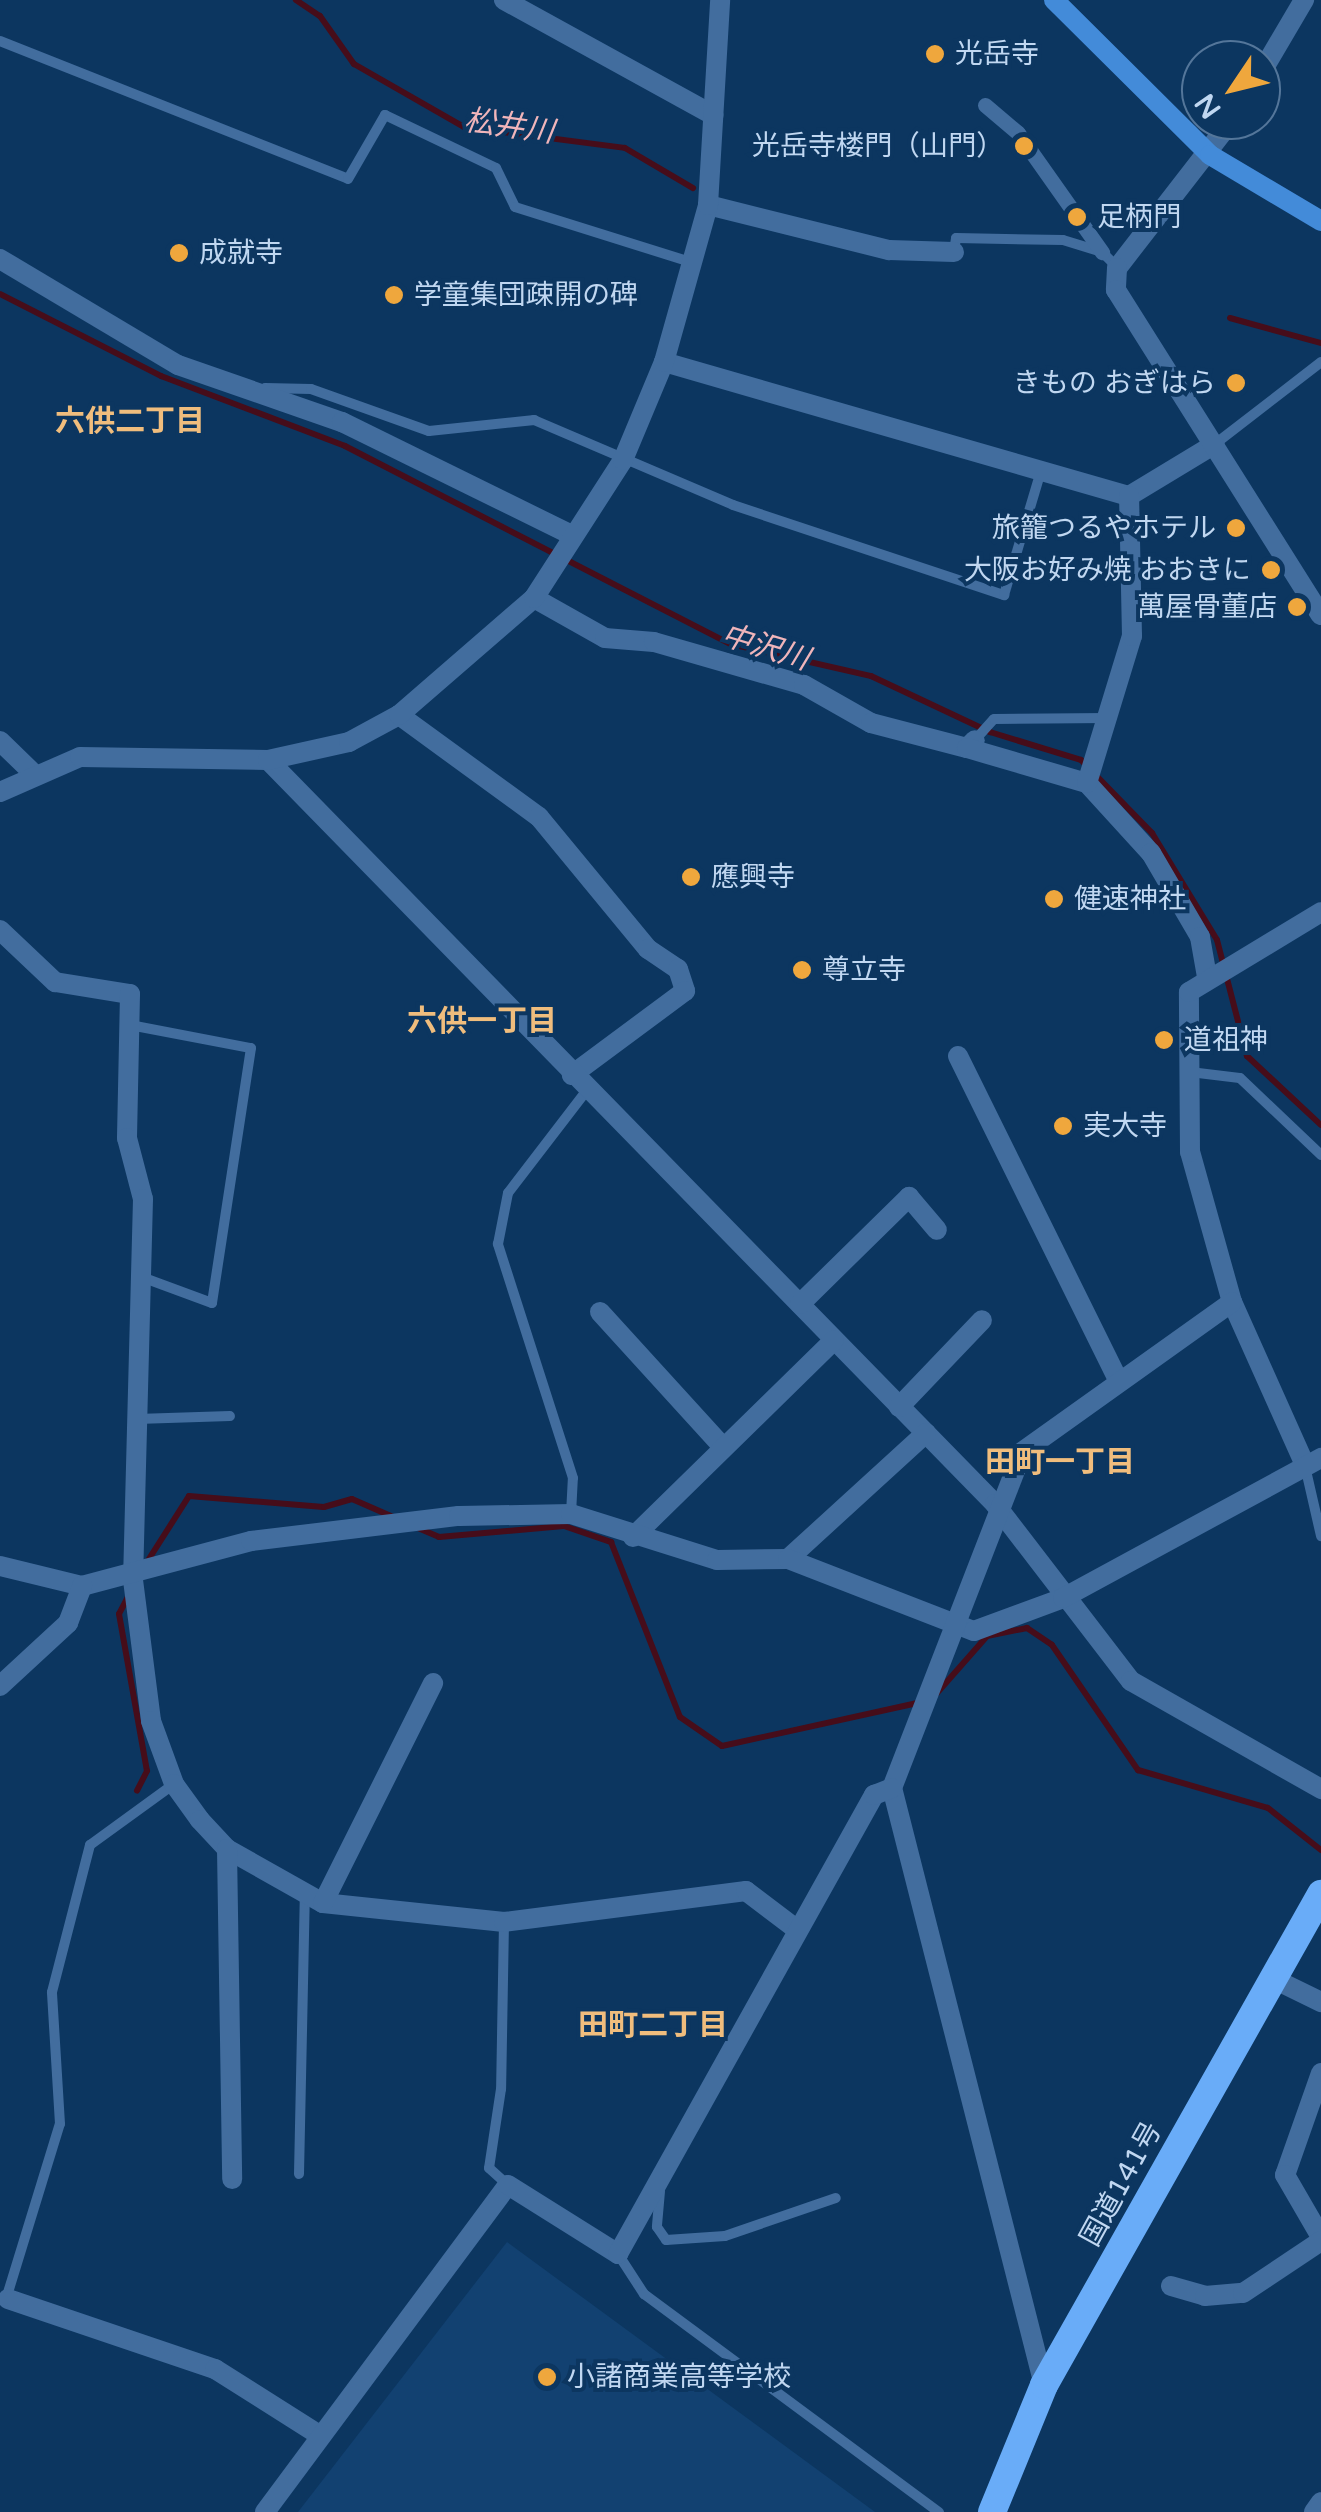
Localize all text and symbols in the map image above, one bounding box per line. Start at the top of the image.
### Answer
place label: 光岳寺 [955,37,1039,71]
north arrow [1181,40,1281,140]
marker: 光岳寺 [924,43,946,65]
text: N [1188,87,1228,125]
water label: 松井川 [462,103,556,151]
place label: 光岳寺楼門（山門） [752,129,1004,163]
marker: 光岳寺楼門（山門） [1013,135,1035,157]
place label: 足柄門 [1097,200,1181,234]
marker: 足柄門 [1066,206,1088,228]
place label: 成就寺 [199,236,283,270]
marker: 成就寺 [168,242,190,264]
place label: 学童集団疎開の碑 [414,278,638,312]
marker: 学童集団疎開の碑 [383,284,405,306]
place label: きもの おぎはら [1013,366,1216,400]
marker: きもの おぎはら [1225,372,1247,394]
district label: 六供二丁目 [55,404,205,440]
place label: 旅籠つるやホテル [992,511,1216,545]
marker: 旅籠つるやホテル [1225,517,1247,539]
place label: 大阪お好み焼 おおきに [964,553,1251,587]
marker: 大阪お好み焼 おおきに [1260,559,1282,581]
place label: 萬屋骨董店 [1137,590,1277,624]
marker: 萬屋骨董店 [1286,596,1308,618]
water label: 中沢川 [717,618,813,678]
place label: 應興寺 [711,860,795,894]
marker: 應興寺 [680,866,702,888]
place label: 健速神社 [1074,882,1186,916]
marker: 健速神社 [1043,888,1065,910]
place label: 尊立寺 [822,953,906,987]
marker: 尊立寺 [791,959,813,981]
district label: 六供一丁目 [407,1004,557,1040]
place label: 道祖神 [1184,1023,1268,1057]
marker: 道祖神 [1153,1029,1175,1051]
place label: 実大寺 [1083,1109,1167,1143]
marker: 実大寺 [1052,1115,1074,1137]
district label: 田町一丁目 [985,1445,1135,1481]
district label: 田町二丁目 [578,2008,728,2044]
street label: 国道141号 [1073,2116,1169,2252]
place label: 小諸商業高等学校 [567,2360,791,2394]
marker: 小諸商業高等学校 [536,2366,558,2388]

